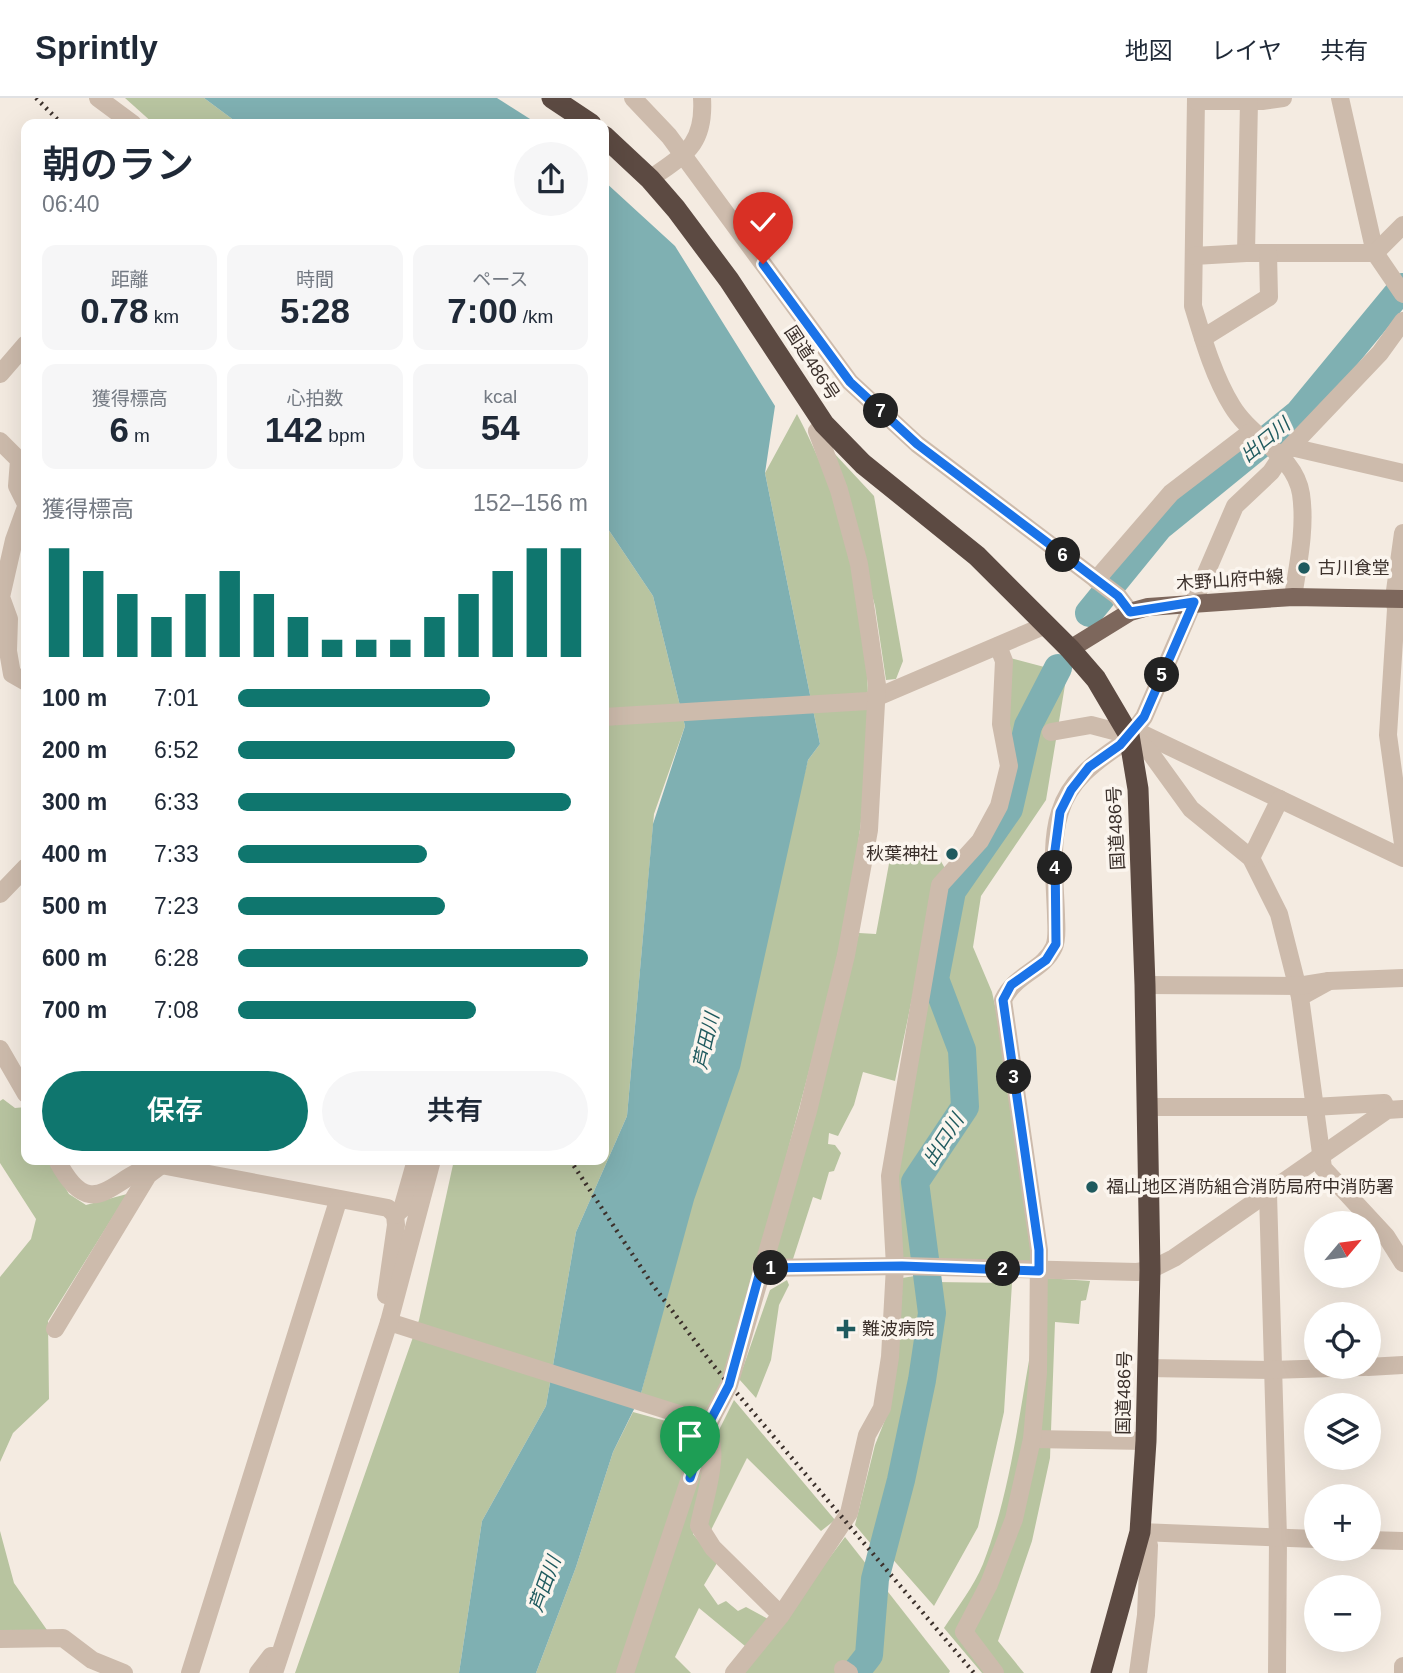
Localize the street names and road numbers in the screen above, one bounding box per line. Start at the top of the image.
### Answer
street label: 国道486号 [781,322,843,404]
street label: 木野山府中線 [1175,566,1285,594]
street label: 国道486号 [1104,786,1128,870]
street label: 国道486号 [1113,1351,1135,1435]

